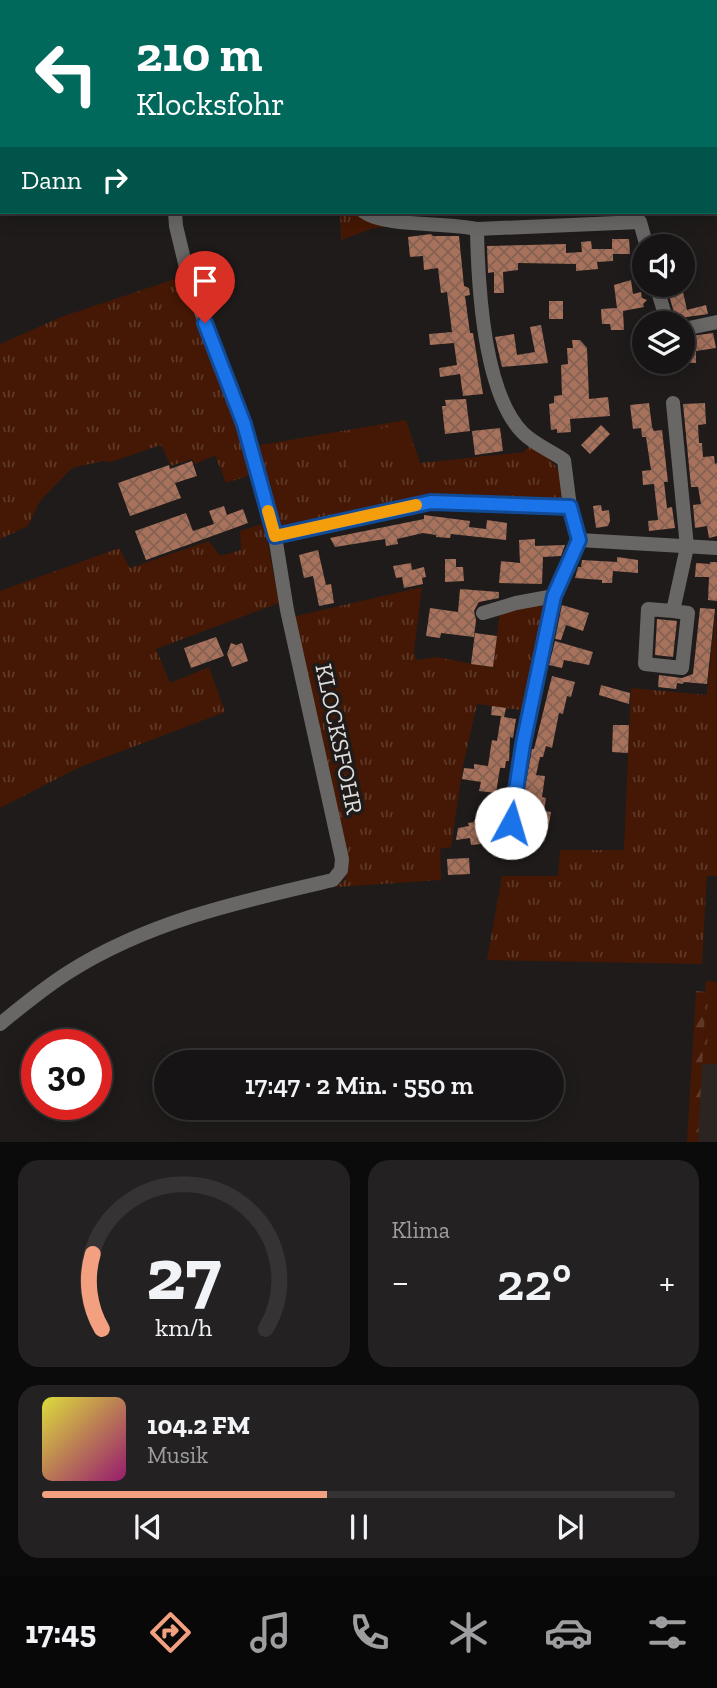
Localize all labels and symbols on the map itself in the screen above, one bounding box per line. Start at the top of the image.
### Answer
pin [175,251,235,323]
street label: KLOCKSFOHR [309,661,370,817]
position arrow [474,786,548,860]
speed limit sign: 30 [21,1029,112,1120]

